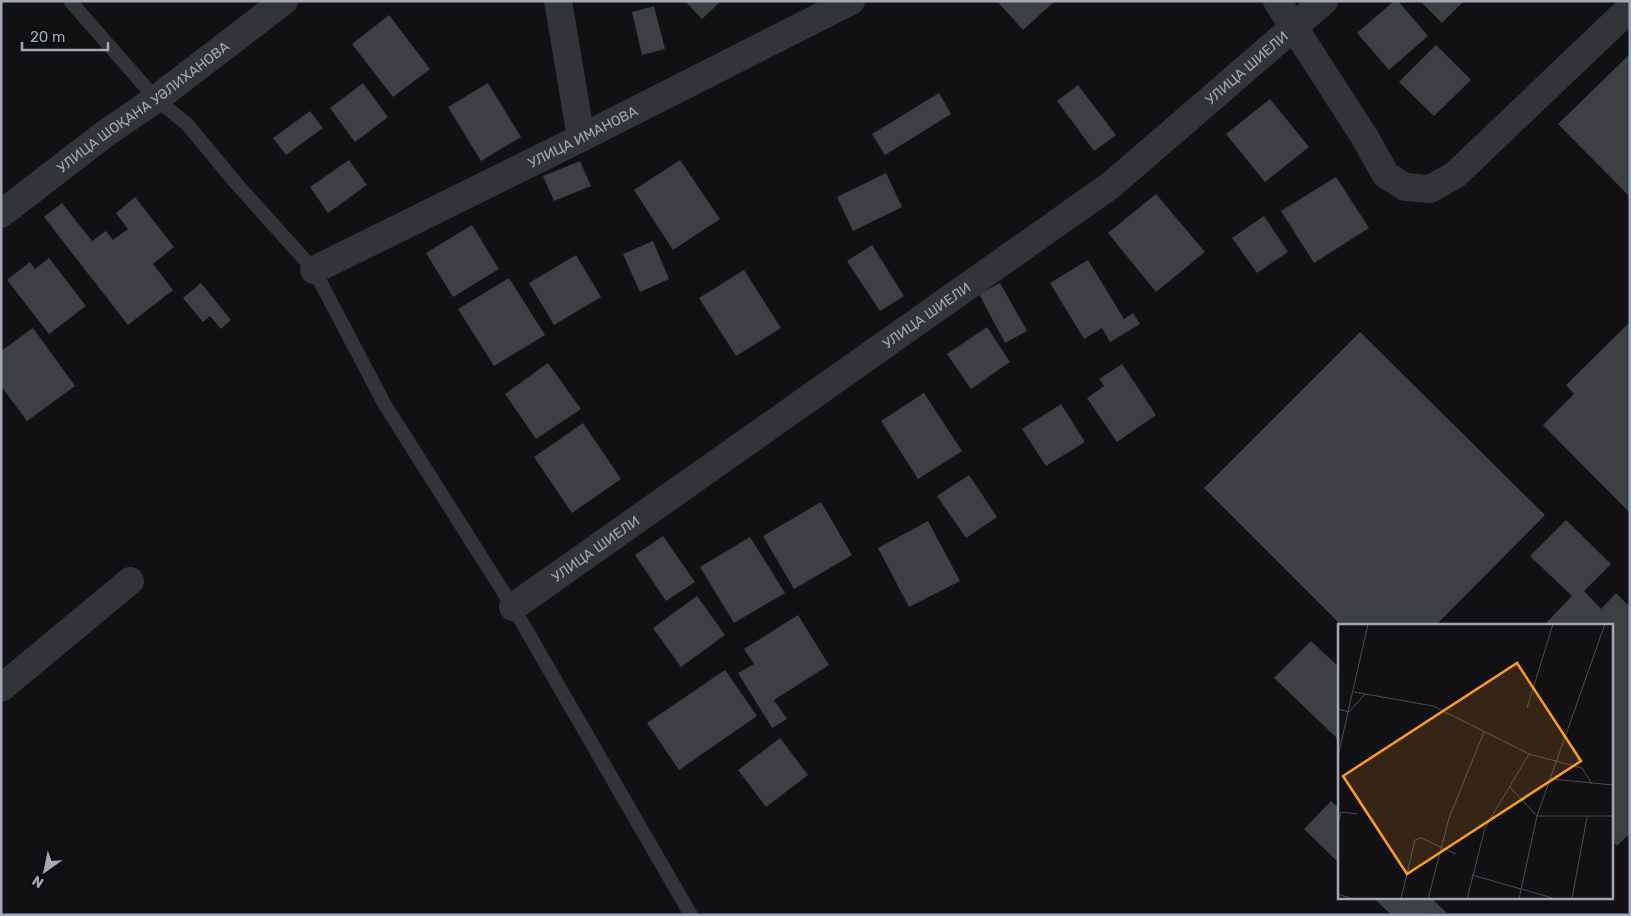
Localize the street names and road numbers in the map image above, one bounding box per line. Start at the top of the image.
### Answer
street label: УЛИЦА ШИЕЛИ [1202,28,1291,108]
street label: УЛИЦА ШОҚАНА УӘЛИХАНОВА [54,37,233,176]
street label: УЛИЦА ИМАНОВА [525,102,641,171]
street label: УЛИЦА ШИЕЛИ [879,278,974,352]
street label: УЛИЦА ШИЕЛИ [548,512,643,586]

